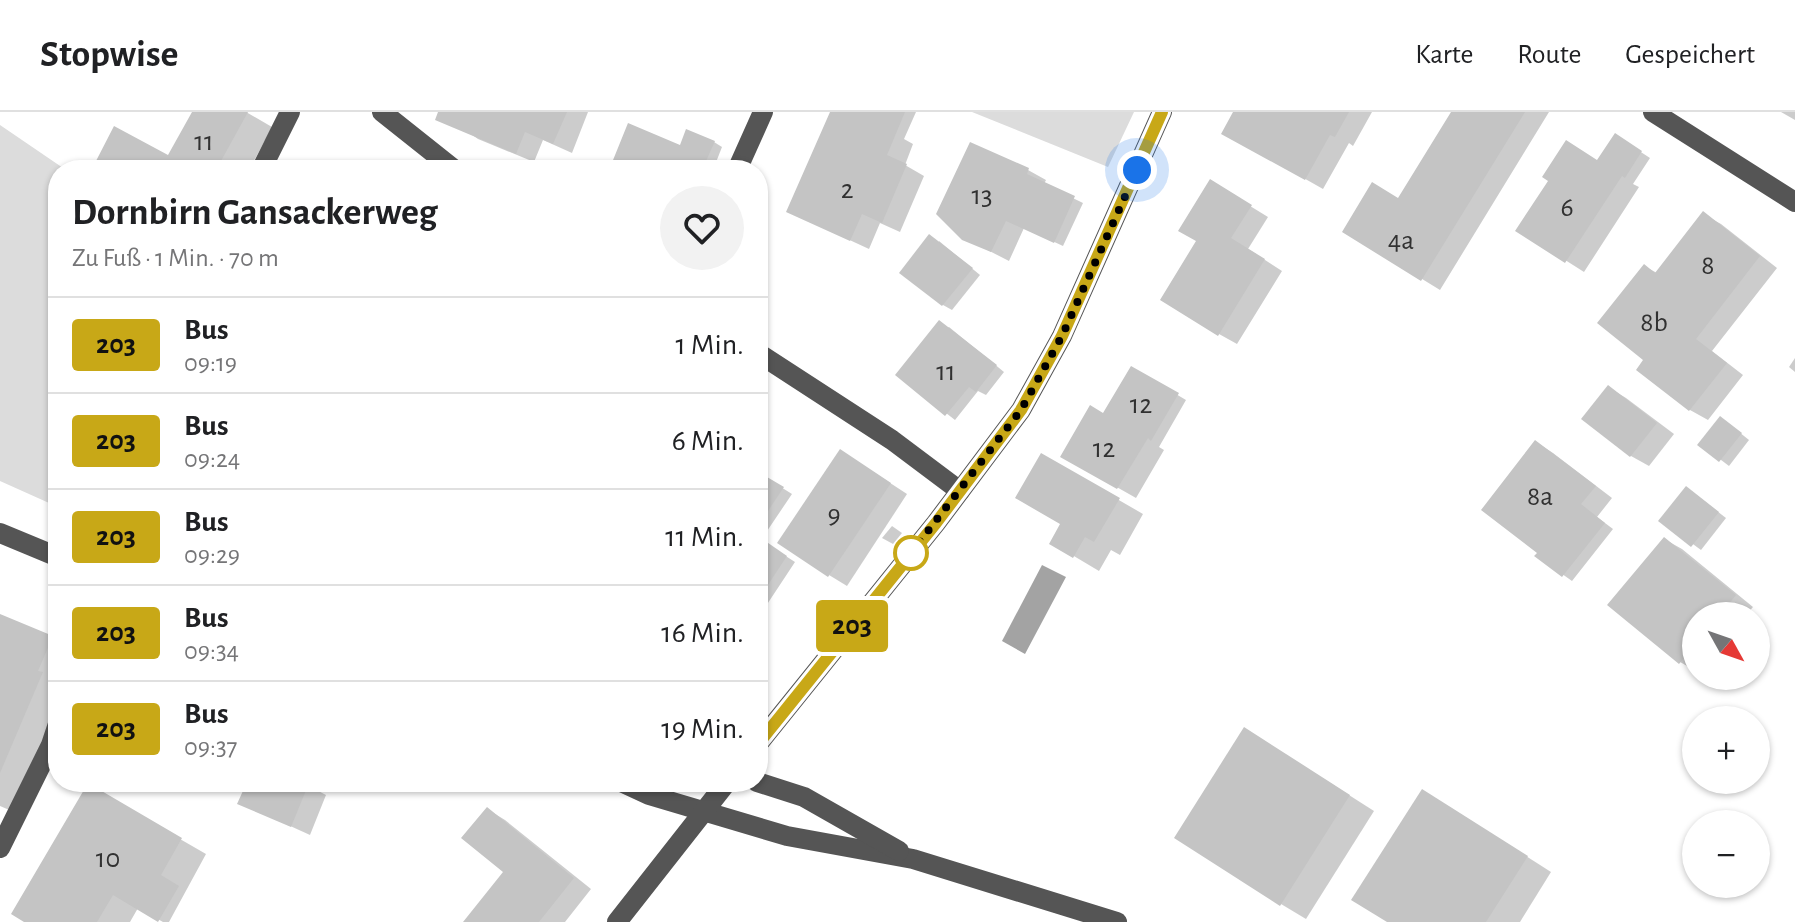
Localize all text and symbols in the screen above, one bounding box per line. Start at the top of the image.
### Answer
text: Stopwise [40,36,178,74]
text: Karte [1415,41,1473,69]
text: Route [1517,41,1581,69]
text: Gespeichert [1625,41,1755,69]
house number: 11 [194,128,214,156]
your location [1117,150,1157,190]
house number: 2 [841,176,853,204]
house number: 13 [971,182,993,210]
button: heart [660,186,744,270]
text: Dornbirn Gansackerweg [72,194,438,232]
house number: 6 [1560,194,1574,222]
house number: 4a [1388,227,1414,255]
text: Zu Fuß · 1 Min. · 70 m [72,245,279,271]
house number: 8 [1701,252,1715,280]
house number: 8b [1640,309,1668,337]
text: Bus [184,315,229,345]
text: 1 Min. [675,330,744,360]
text: 203 [96,331,136,359]
text: 09:19 [184,350,237,376]
house number: 11 [936,358,956,386]
house number: 12 [1130,391,1152,419]
text: Bus [184,411,229,441]
text: 6 Min. [672,426,744,456]
text: 203 [96,427,136,455]
house number: 12 [1093,435,1115,463]
text: 09:24 [184,446,240,472]
house number: 8a [1527,483,1553,511]
house number: 9 [827,501,841,529]
text: Bus [184,507,229,537]
text: 11 Min. [665,522,744,552]
text: 203 [96,523,136,551]
unlabelled marker [894,536,928,570]
text: 09:29 [184,542,240,568]
line badge: 203 [806,600,898,652]
north arrow [1682,602,1770,690]
map controls [1682,602,1770,898]
text: Bus [184,603,229,633]
text: 203 [832,612,872,640]
text: 16 Min. [661,618,744,648]
text: 203 [96,619,136,647]
text: 09:34 [184,638,239,664]
text: Bus [184,699,229,729]
button: + [1682,706,1770,794]
text: 19 Min. [661,714,744,744]
text: 203 [96,715,136,743]
text: 09:37 [184,734,237,760]
button: − [1682,810,1770,898]
house number: 10 [96,845,120,873]

